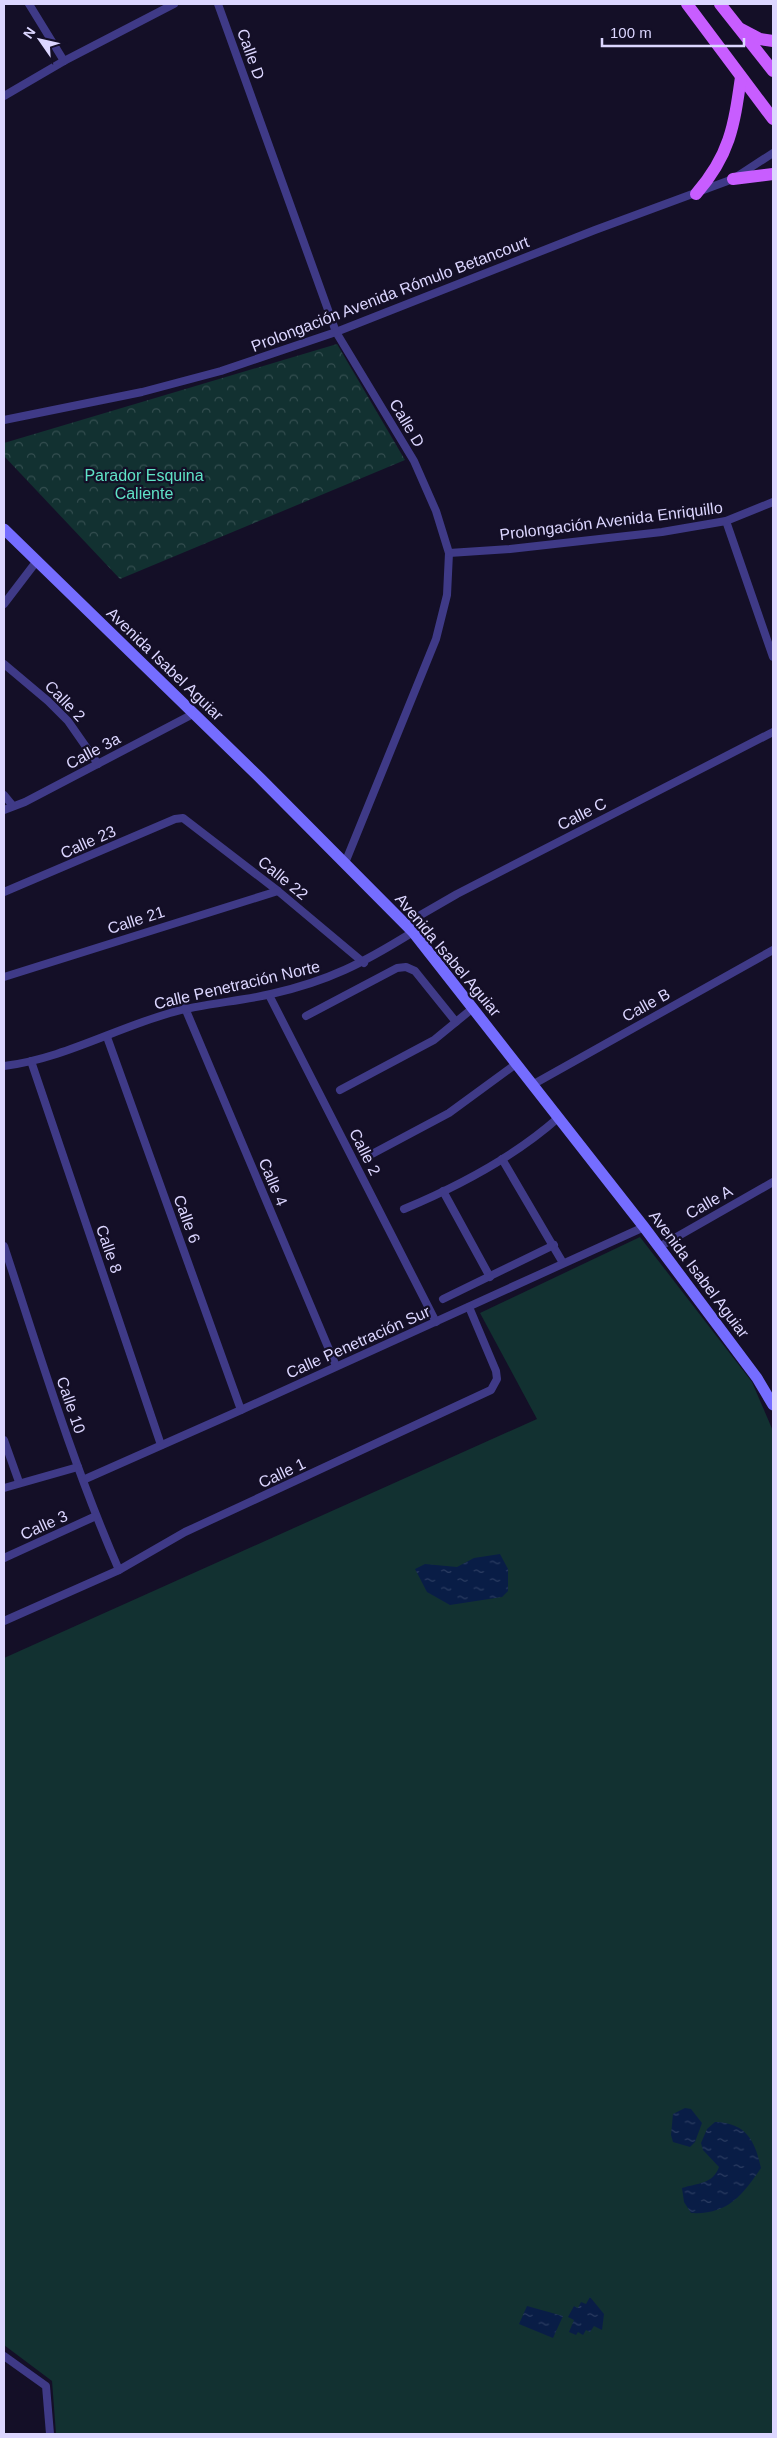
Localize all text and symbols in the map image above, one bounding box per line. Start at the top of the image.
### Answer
north arrow [15,15,65,65]
scale bar [602,15,744,47]
text: N [20,24,39,41]
text: 100 m [610,24,652,41]
street label: Calle D [234,26,268,82]
street label: Prolongación Avenida Rómulo Betancourt [249,233,532,355]
street label: Calle D [386,396,428,450]
park label: Parador Esquina Caliente [84,467,204,502]
street label: Prolongación Avenida Enriquillo [498,499,724,543]
street label: Avenida Isabel Aguiar [104,604,227,724]
street label: Calle 2 [42,677,88,725]
street label: Calle 3a [63,730,123,772]
street label: Calle C [555,795,609,833]
street label: Calle 23 [58,822,118,862]
street label: Calle 22 [255,853,311,903]
street label: Avenida Isabel Aguiar [392,890,505,1020]
street label: Calle 21 [105,903,167,937]
street label: Calle Penetración Norte [152,958,322,1012]
street label: Calle B [619,985,673,1025]
street label: Calle 2 [346,1126,384,1178]
street label: Calle 4 [255,1156,291,1208]
street label: Calle A [683,1182,735,1222]
street label: Calle 6 [170,1193,204,1245]
street label: Avenida Isabel Aguiar [646,1207,753,1341]
street label: Calle 8 [93,1223,125,1275]
street label: Calle Penetración Sur [283,1302,433,1381]
street label: Calle 10 [53,1374,89,1436]
street label: Calle 1 [256,1455,308,1491]
street label: Calle 3 [18,1507,70,1543]

